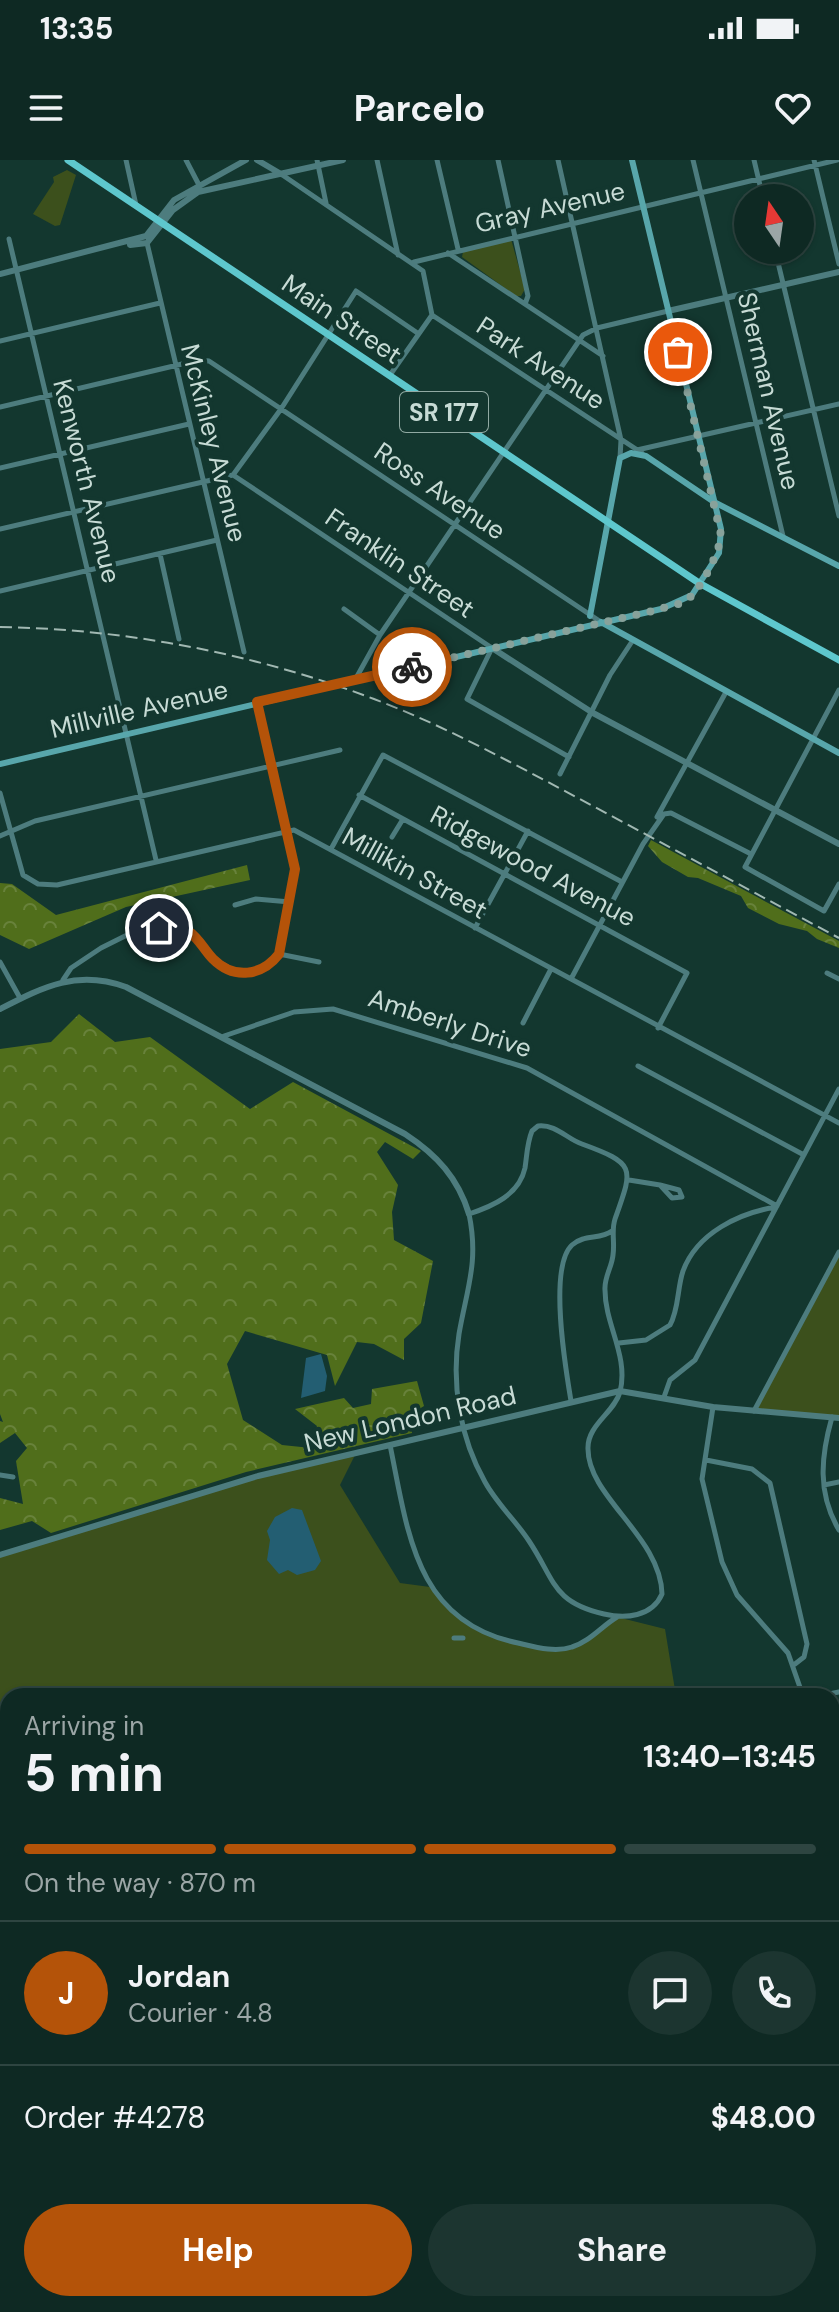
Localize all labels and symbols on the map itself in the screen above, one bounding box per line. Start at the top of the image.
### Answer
street label: Gray Avenue [472,173,628,241]
north arrow [734,184,814,264]
street label: Main Street [275,266,409,372]
street label: Sherman Avenue [730,289,808,493]
street label: Park Avenue [470,309,612,417]
pin [644,318,712,386]
street label: McKinley Avenue [173,340,255,546]
street label: Kenworth Avenue [45,376,129,586]
road number: SR 177 [400,392,488,432]
street label: Ross Avenue [368,435,512,547]
street label: Franklin Street [319,500,481,626]
courier [372,627,452,707]
street label: Millville Avenue [47,672,231,746]
street label: Ridgewood Avenue [424,797,642,935]
street label: Millikin Street [336,819,494,927]
pin [125,894,193,962]
street label: Amberly Drive [364,981,536,1065]
street label: New London Road [301,1378,519,1460]

